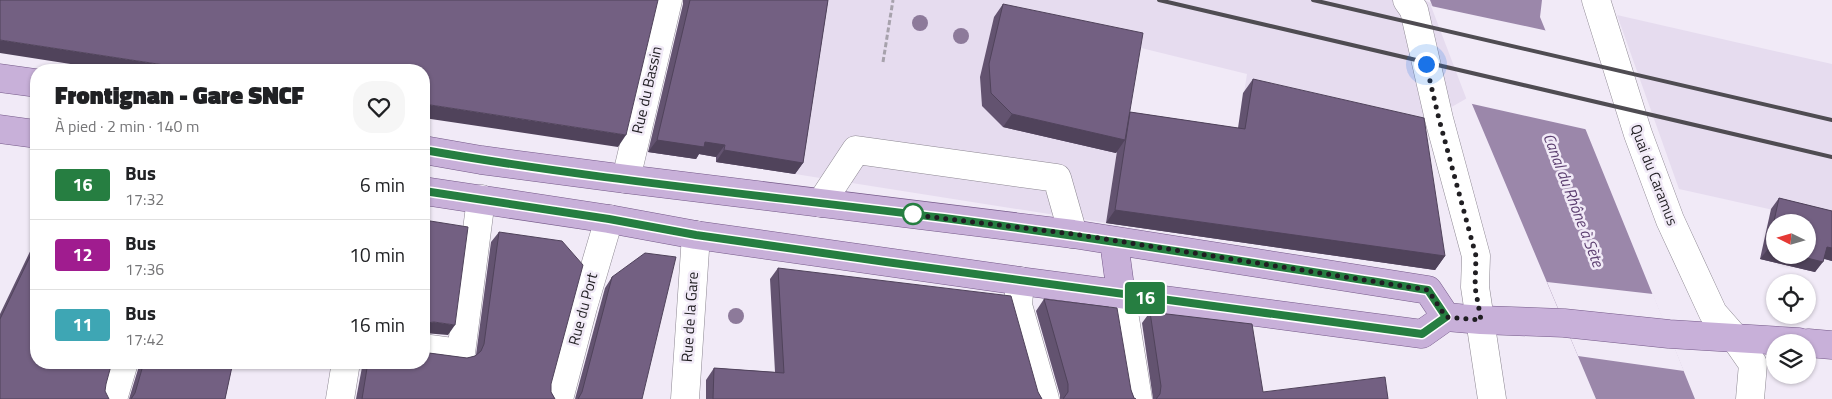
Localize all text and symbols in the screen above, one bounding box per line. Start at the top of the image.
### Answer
street label: Rue du Bassin [625,44,668,136]
your location [1414,52,1439,77]
text: Frontignan - Gare SNCF [55,77,304,113]
button: heart [353,81,405,133]
text: À pied · 2 min · 140 m [55,114,199,138]
street label: Quai du Caramus [1625,121,1684,229]
water label: Canal du Rhône à Sète [1537,130,1611,272]
text: Bus [125,158,156,187]
text: 6 min [360,170,405,199]
text: 16 [72,171,93,198]
text: 17:32 [125,187,164,211]
unlabelled marker [902,203,924,225]
north arrow [1766,214,1816,264]
map controls [1766,214,1816,384]
text: Bus [125,228,156,257]
text: 10 min [349,240,405,269]
text: 12 [72,241,93,268]
text: 17:36 [125,257,164,281]
street label: Rue du Port [562,269,603,348]
street label: Rue de la Gare [675,271,704,363]
button: locate [1766,274,1816,324]
line badge: 16 [1122,282,1168,314]
text: 16 [1135,284,1155,311]
text: Bus [125,298,156,327]
text: 16 min [349,310,405,339]
text: 11 [72,311,93,338]
text: 17:42 [125,327,164,351]
button: layers [1766,334,1816,384]

